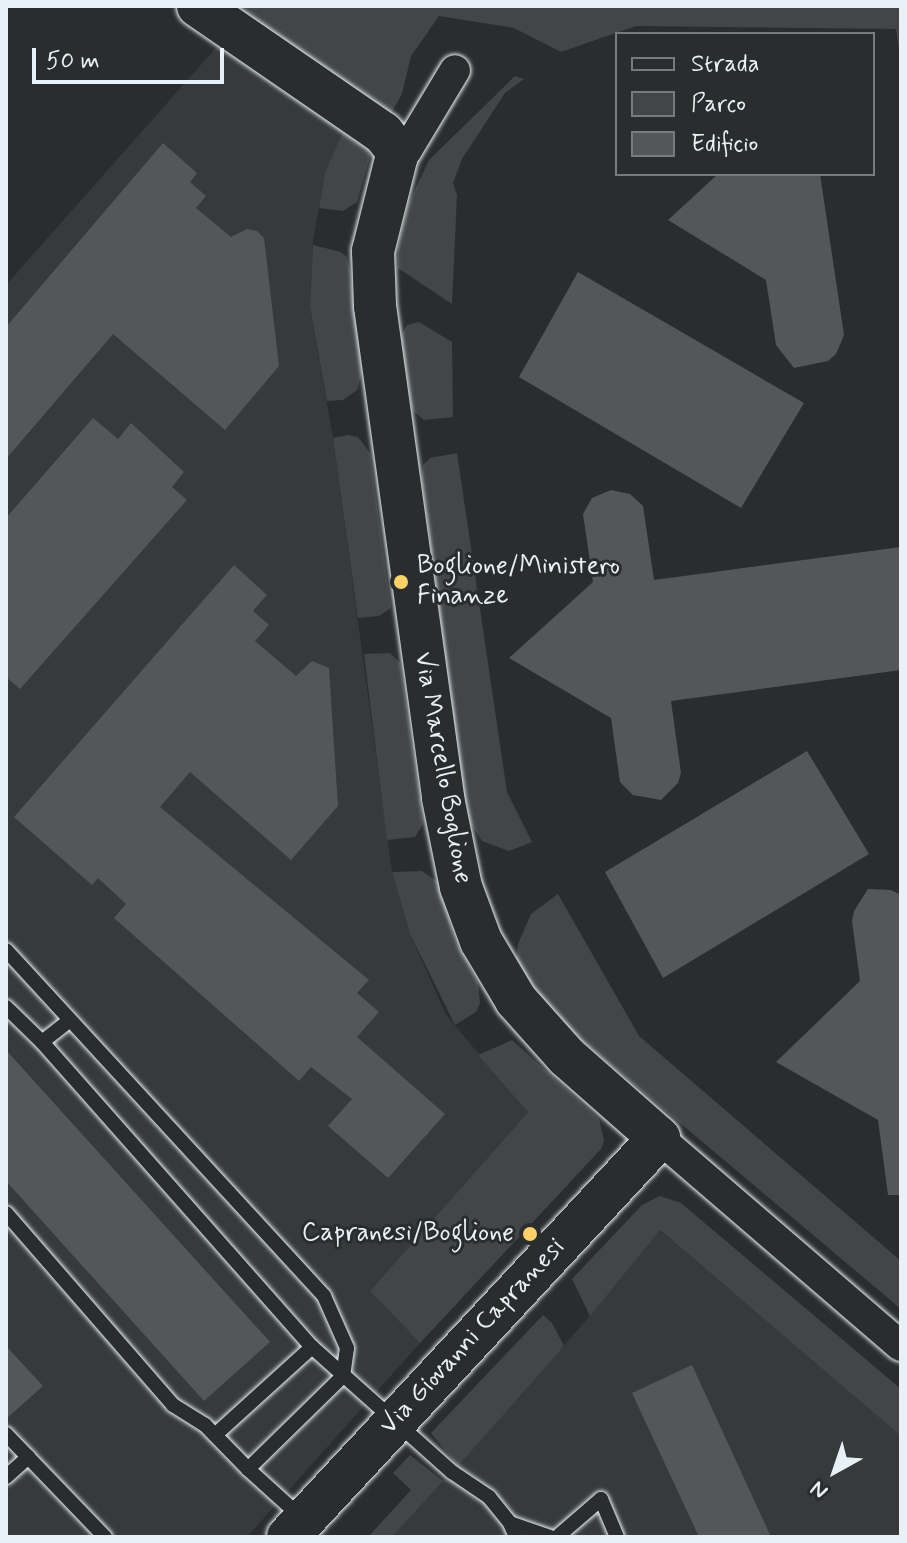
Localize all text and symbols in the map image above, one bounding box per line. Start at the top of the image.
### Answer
scale bar [36,32,228,82]
legend [615,32,875,176]
text: 50 m [46,46,100,77]
text: Strada [691,49,760,80]
text: Parco [691,89,746,120]
text: Edificio [691,129,758,160]
place label: Boglione/Ministero Finanze [417,551,620,612]
marker: Boglione/Ministero Finanze [392,573,410,591]
street label: Via Marcello Boglione [406,651,478,885]
place label: Capranesi/Boglione [302,1218,514,1250]
marker: Capranesi/Boglione [521,1225,539,1243]
street label: Via Giovanni Capranesi [376,1235,570,1439]
north arrow [795,1431,875,1511]
text: N [805,1474,834,1505]

